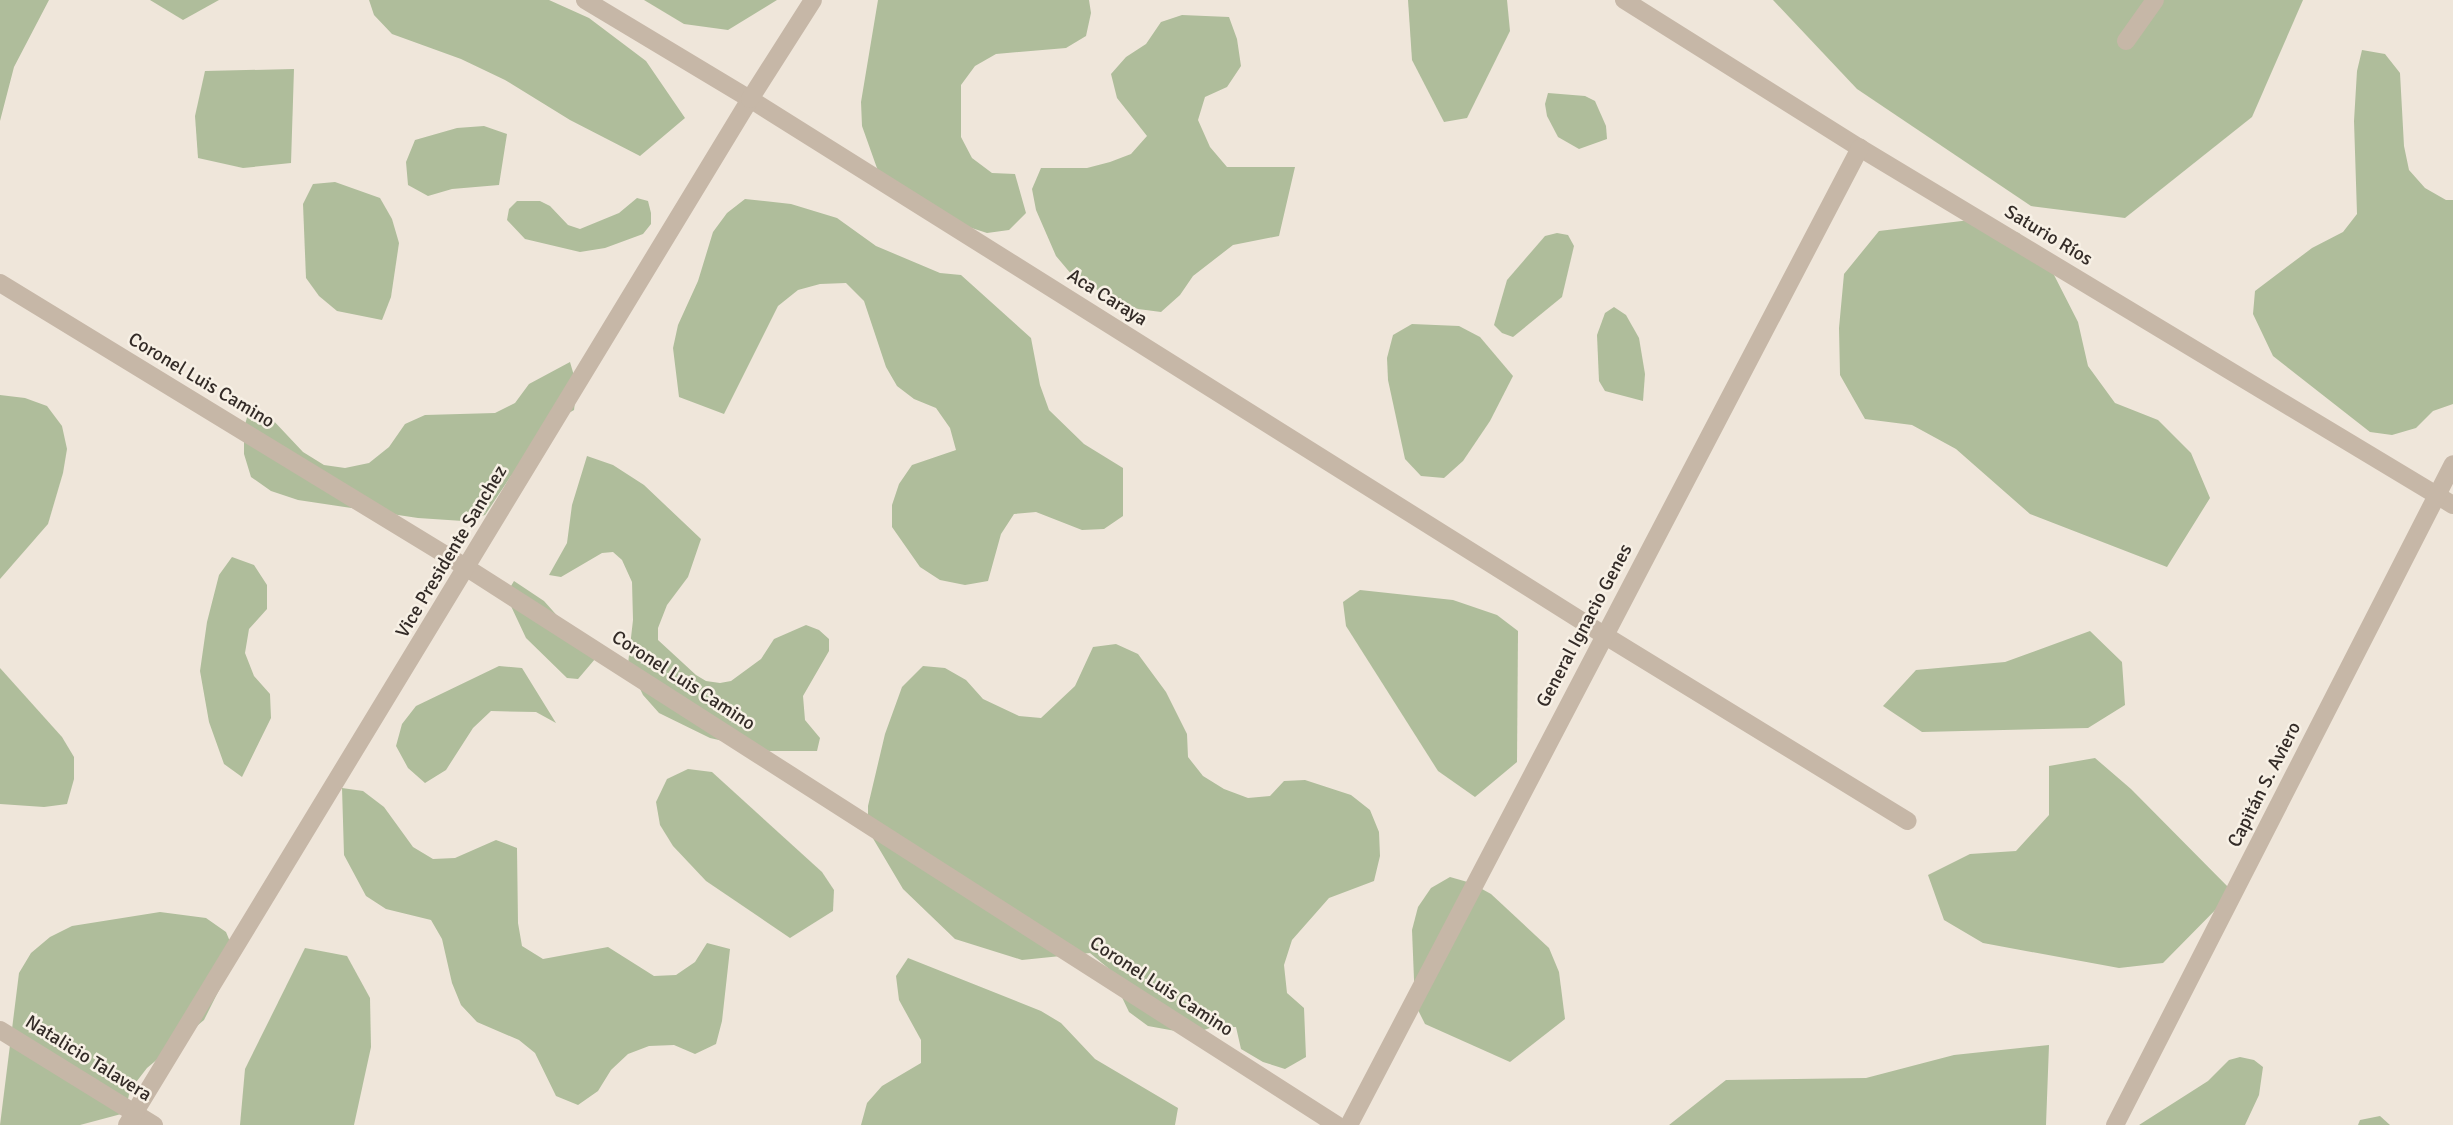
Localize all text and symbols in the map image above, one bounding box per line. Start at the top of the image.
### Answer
street label: Saturio Ríos [2000,201,2096,271]
street label: Aca Caraya [1063,265,1151,331]
street label: Coronel Luis Camino [124,328,278,434]
street label: Vice Presidente Sanchez [392,462,512,642]
street label: General Ignacio Genes [1532,540,1638,712]
street label: Coronel Luis Camino [607,626,759,736]
street label: Capitán S. Aviero [2224,719,2306,851]
street label: Coronel Luis Camino [1085,932,1237,1042]
street label: Natalicio Talavera [21,1011,155,1107]

